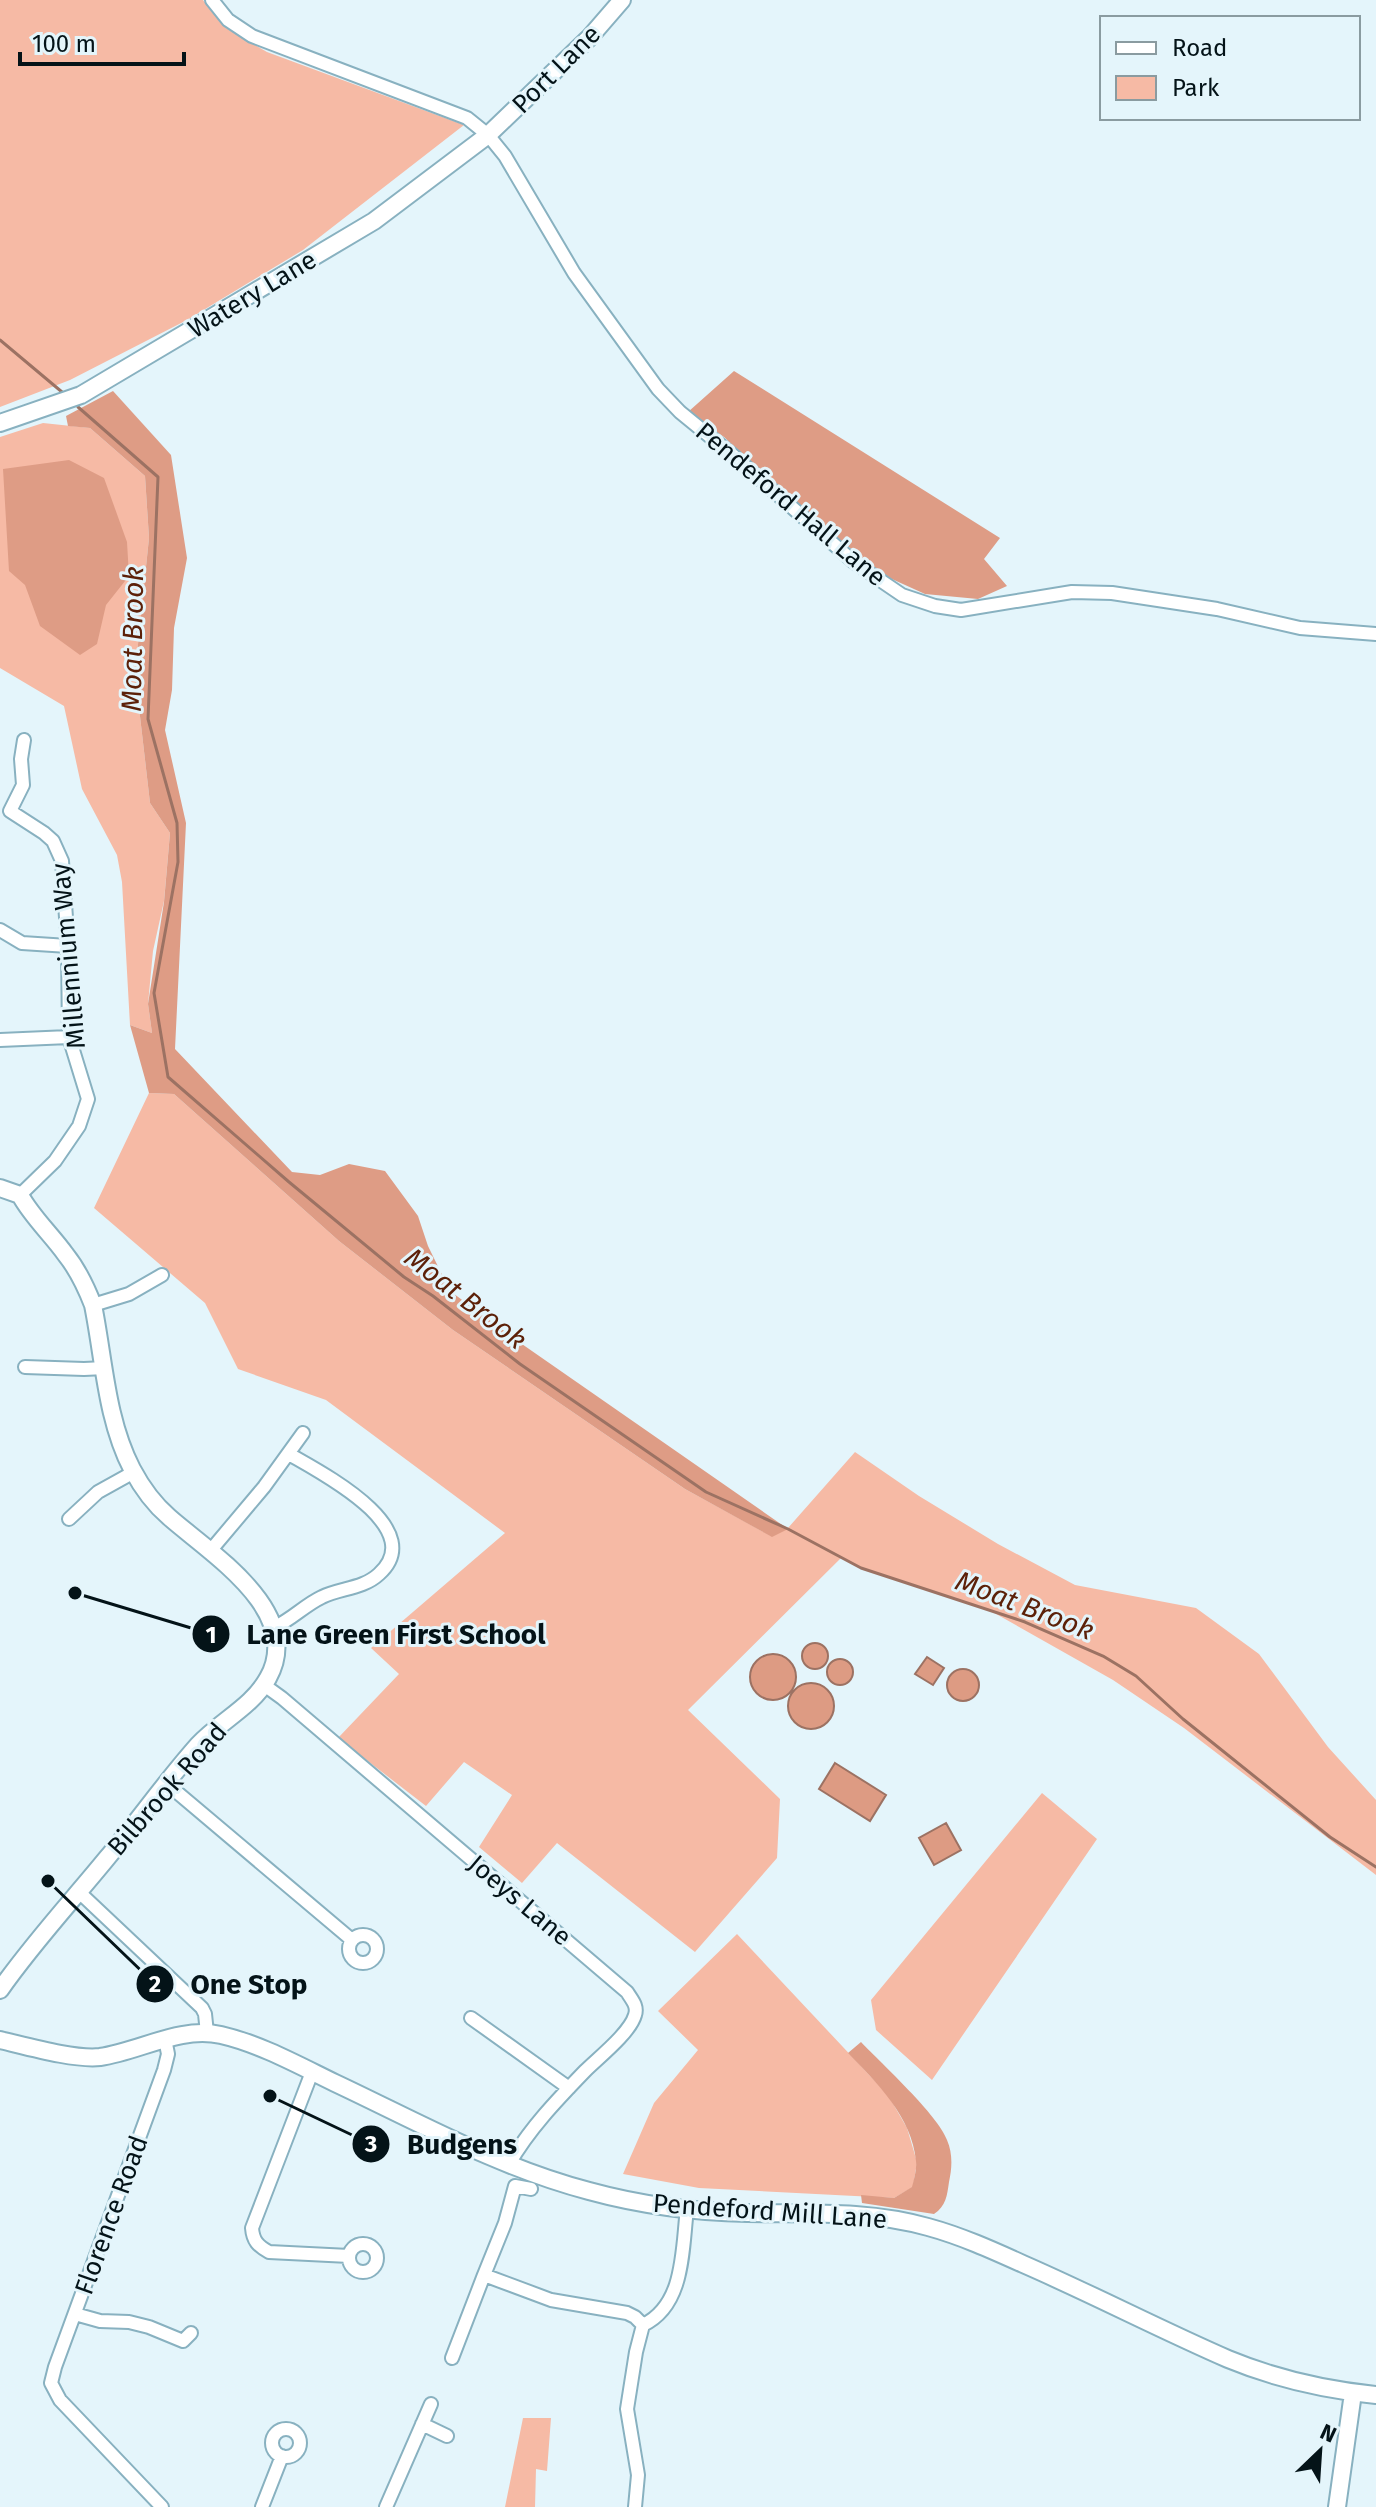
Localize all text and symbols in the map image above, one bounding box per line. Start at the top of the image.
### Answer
scale bar [20,16,184,66]
legend [1100,16,1360,120]
street label: Port Lane [506,19,607,120]
text: 100 m [32,30,96,58]
text: Road [1172,34,1227,62]
text: Park [1172,74,1220,102]
street label: Watery Lane [183,244,322,345]
street label: Pendeford Hall Lane [689,416,892,593]
water label: Moat Brook [115,566,150,712]
street label: Millennium Way [45,862,92,1050]
water label: Moat Brook [398,1241,533,1356]
water label: Moat Brook [951,1564,1099,1647]
callout: Lane Green First School [191,1608,562,1660]
text: Lane Green First School [246,1618,546,1651]
text: 1 [205,1621,217,1649]
street label: Bilbrook Road [101,1717,234,1862]
street label: Joeys Lane [462,1848,578,1952]
callout: One Stop [135,1958,324,2010]
text: One Stop [191,1968,308,2001]
text: 2 [149,1970,161,1998]
callout: Budgens [351,2118,533,2170]
text: Budgens [407,2128,517,2161]
text: 3 [364,2130,377,2158]
street label: Florence Road [68,2132,155,2299]
street label: Pendeford Mill Lane [652,2188,888,2235]
north arrow [1280,2411,1360,2491]
text: N [1316,2418,1341,2449]

